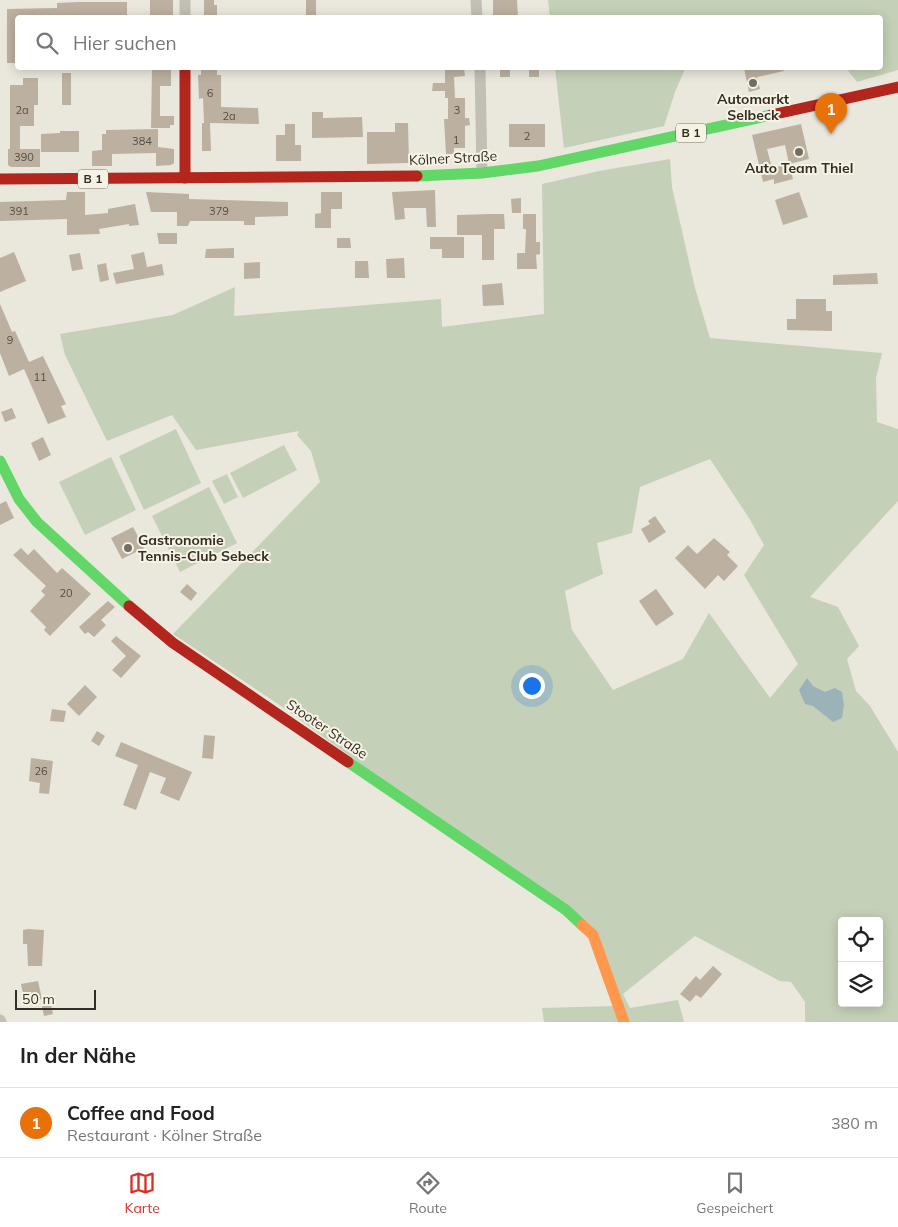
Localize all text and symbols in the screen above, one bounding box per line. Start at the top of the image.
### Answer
search box [15,15,883,70]
icon: search [33,29,61,57]
text: Hier suchen [73,31,177,55]
marker: Automarkt Selbeck [747,77,759,89]
house number: 6 [207,86,214,100]
place label: Automarkt Selbeck [717,90,790,124]
pin: 1 [815,93,847,134]
house number: 2a [15,103,29,117]
house number: 3 [454,103,460,117]
house number: 2a [222,109,236,123]
road number: B 1 [676,124,706,142]
house number: 2 [524,129,531,143]
house number: 1 [453,133,459,147]
house number: 384 [132,134,152,148]
marker: Auto Team Thiel [793,146,805,158]
street label: Kölner Straße [409,147,497,169]
house number: 390 [14,150,34,164]
place label: Auto Team Thiel [745,159,853,177]
road number: B 1 [78,170,108,188]
house number: 391 [9,204,29,218]
house number: 379 [209,204,229,218]
house number: 9 [7,333,13,347]
house number: 11 [33,370,47,384]
place label: Gastronomie Tennis-Club Sebeck [138,531,269,565]
marker: Gastronomie Tennis-Club Sebeck [122,542,134,554]
house number: 20 [59,586,73,600]
your location [519,673,545,699]
street label: Stooter Straße [283,695,371,763]
house number: 26 [34,764,48,778]
map controls [838,917,883,1007]
button: locate [838,917,883,962]
button: layers [838,962,883,1007]
scale bar [15,987,96,1010]
text: 50 m [22,990,55,1008]
text: In der Nähe [20,1042,136,1068]
text: Coffee and Food [67,1101,215,1125]
text: 1 [31,1113,41,1133]
text: 380 m [831,1113,878,1133]
text: Restaurant · Kölner Straße [67,1125,262,1145]
tab: Karte [125,1169,160,1217]
tab: Route [409,1169,447,1217]
tab: Gespeichert [696,1169,773,1217]

